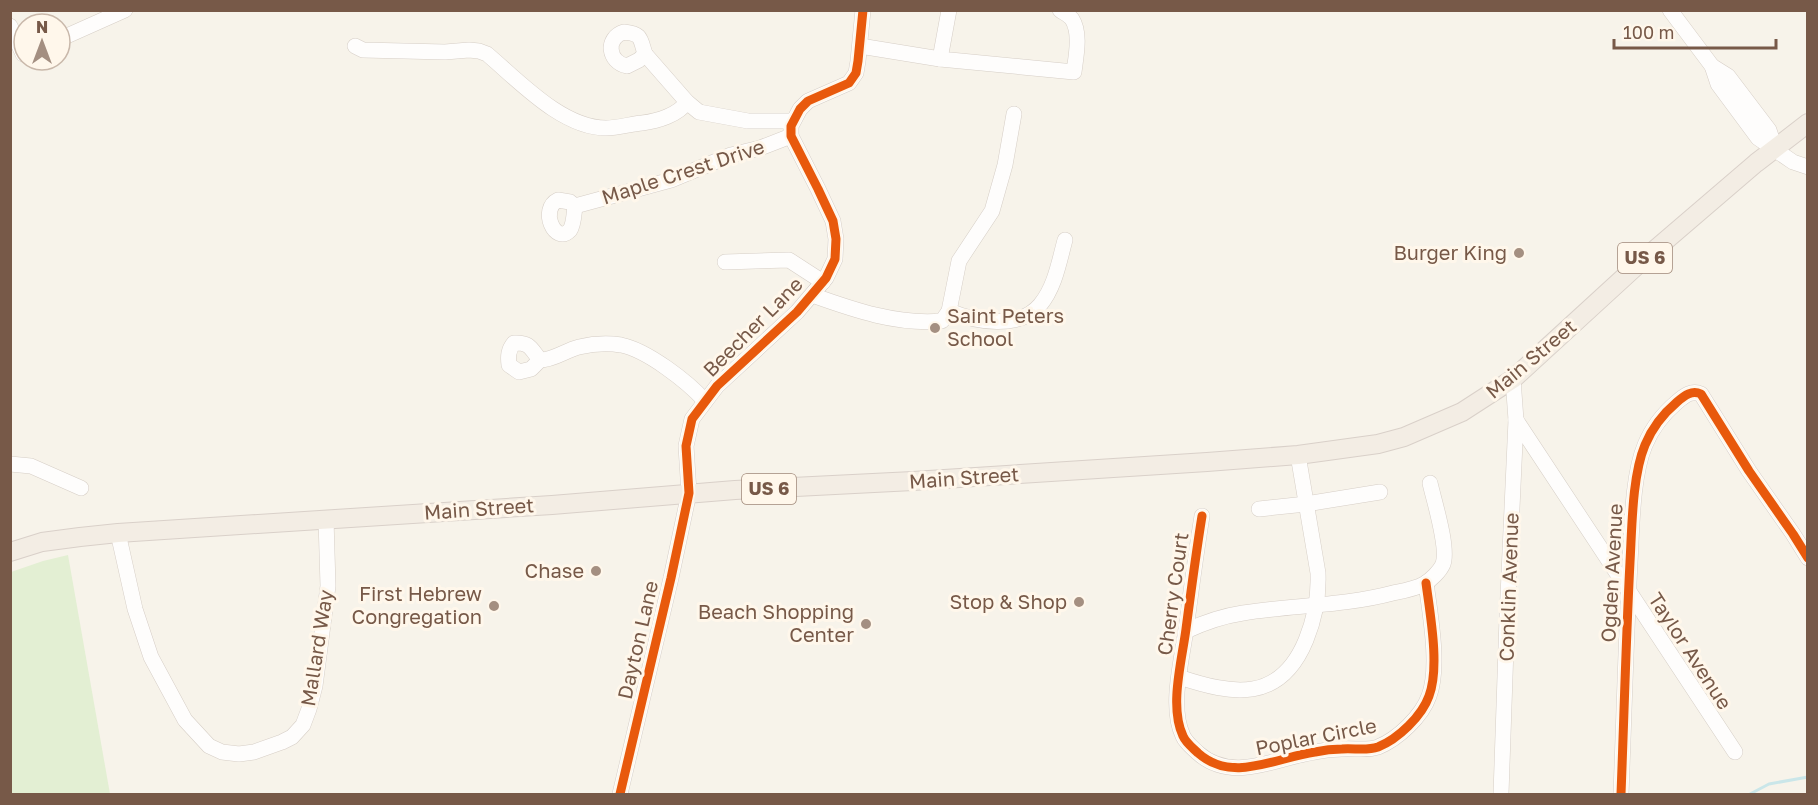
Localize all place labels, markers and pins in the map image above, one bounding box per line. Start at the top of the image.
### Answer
place label: Burger King [1393,240,1507,264]
marker: Burger King [1512,246,1526,260]
place label: Saint Peters School [947,303,1064,350]
marker: Saint Peters School [928,321,942,335]
place label: Chase [525,558,584,582]
marker: Chase [589,564,603,578]
place label: First Hebrew Congregation [352,581,482,628]
place label: Stop & Shop [950,589,1067,613]
marker: Stop & Shop [1072,595,1086,609]
marker: First Hebrew Congregation [487,599,501,613]
place label: Beach Shopping Center [698,599,854,646]
marker: Beach Shopping Center [859,617,873,631]

